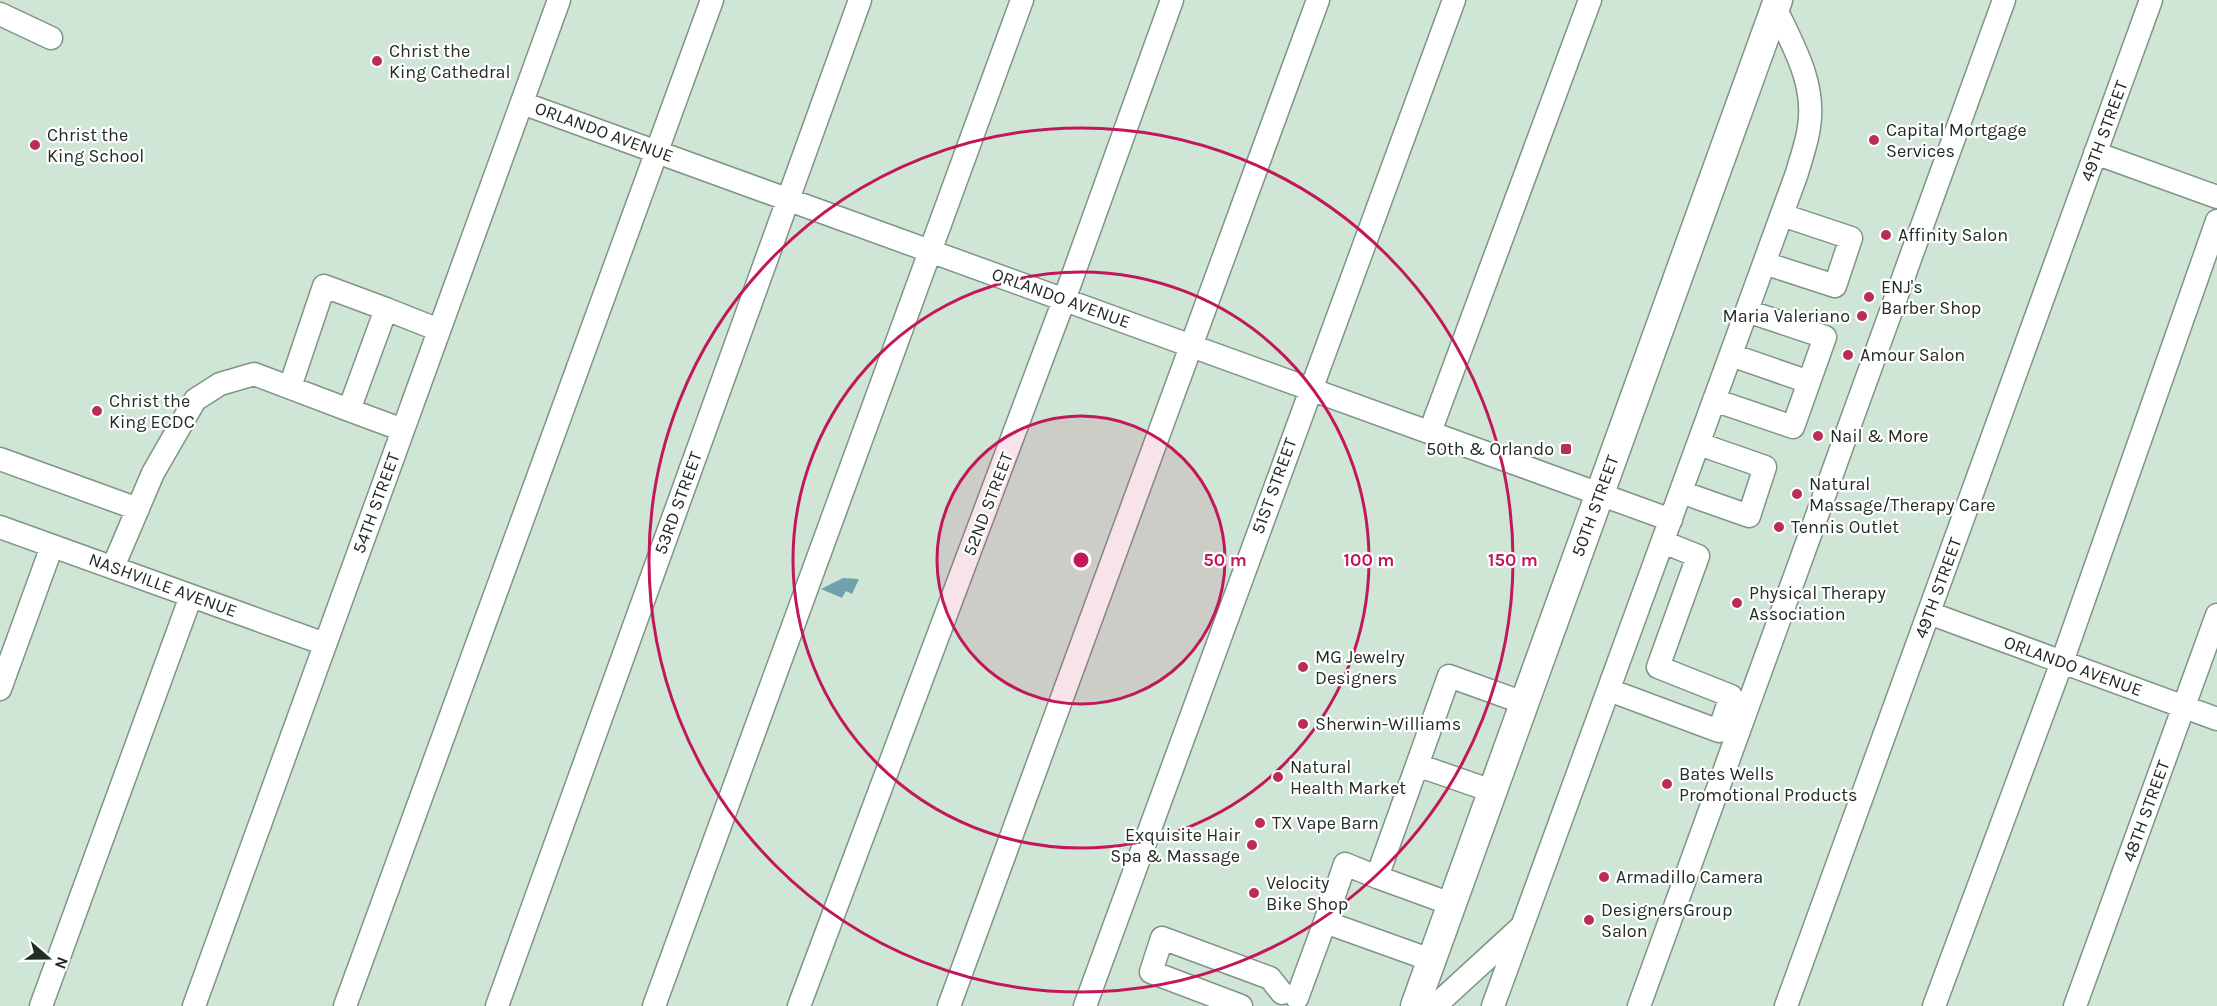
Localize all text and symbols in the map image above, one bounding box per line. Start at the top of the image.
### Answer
place label: Christ the King Cathedral [389,40,511,83]
marker: Christ the King Cathedral [370,54,384,68]
street label: 49TH STREET [2076,77,2132,185]
street label: ORLANDO AVENUE [532,97,676,167]
place label: Capital Mortgage Services [1886,119,2027,162]
place label: Christ the King School [47,124,144,167]
marker: Capital Mortgage Services [1867,133,1881,147]
marker: Christ the King School [28,138,42,152]
place label: Affinity Salon [1898,224,2008,246]
marker: Affinity Salon [1879,228,1893,242]
street label: ORLANDO AVENUE [989,263,1133,333]
place label: ENJ's Barber Shop [1881,276,1981,319]
marker: ENJ's Barber Shop [1862,290,1876,304]
place label: Maria Valeriano [1723,305,1850,327]
marker: Maria Valeriano [1855,309,1869,323]
place label: Amour Salon [1860,344,1965,366]
marker: Amour Salon [1841,348,1855,362]
place label: Christ the King ECDC [109,390,195,433]
marker: Christ the King ECDC [90,404,104,418]
place label: Nail & More [1830,425,1928,447]
marker: Nail & More [1811,429,1825,443]
street label: 51ST STREET [1246,435,1302,537]
place label: 50th & Orlando [1426,438,1554,460]
marker: 50th & Orlando [1559,442,1573,456]
street label: 53RD STREET [649,448,707,558]
street label: 52ND STREET [958,449,1018,559]
street label: 54TH STREET [348,450,404,556]
street label: 50TH STREET [1566,452,1624,560]
place label: Natural Massage/Therapy Care [1809,473,1996,516]
marker: Natural Massage/Therapy Care [1790,487,1804,501]
place label: Tennis Outlet [1791,516,1899,538]
marker: Tennis Outlet [1772,520,1786,534]
street label: 49TH STREET [1910,534,1966,642]
street label: NASHVILLE AVENUE [86,548,240,622]
text: 50 m [1203,549,1247,571]
text: 100 m [1344,549,1394,571]
text: 150 m [1488,549,1538,571]
centre of rings [1071,550,1091,570]
place label: Physical Therapy Association [1749,582,1887,625]
marker: Physical Therapy Association [1730,596,1744,610]
street label: ORLANDO AVENUE [2001,631,2145,701]
place label: MG Jewelry Designers [1315,646,1405,689]
marker: MG Jewelry Designers [1296,660,1310,674]
place label: Sherwin-Williams [1315,713,1461,735]
marker: Sherwin-Williams [1296,717,1310,731]
place label: Natural Health Market [1290,756,1406,799]
street label: 48TH STREET [2117,757,2175,865]
place label: Bates Wells Promotional Products [1679,763,1857,806]
marker: Natural Health Market [1271,770,1285,784]
marker: Bates Wells Promotional Products [1660,777,1674,791]
place label: TX Vape Barn [1272,812,1379,834]
marker: TX Vape Barn [1253,816,1267,830]
place label: Exquisite Hair Spa & Massage [1110,824,1240,867]
marker: Exquisite Hair Spa & Massage [1245,838,1259,852]
place label: Armadillo Camera [1616,866,1763,888]
marker: Armadillo Camera [1597,870,1611,884]
place label: Velocity Bike Shop [1266,872,1348,915]
marker: Velocity Bike Shop [1247,886,1261,900]
place label: DesignersGroup Salon [1601,899,1733,942]
marker: DesignersGroup Salon [1582,913,1596,927]
north arrow [18,928,78,988]
text: N [51,954,73,972]

